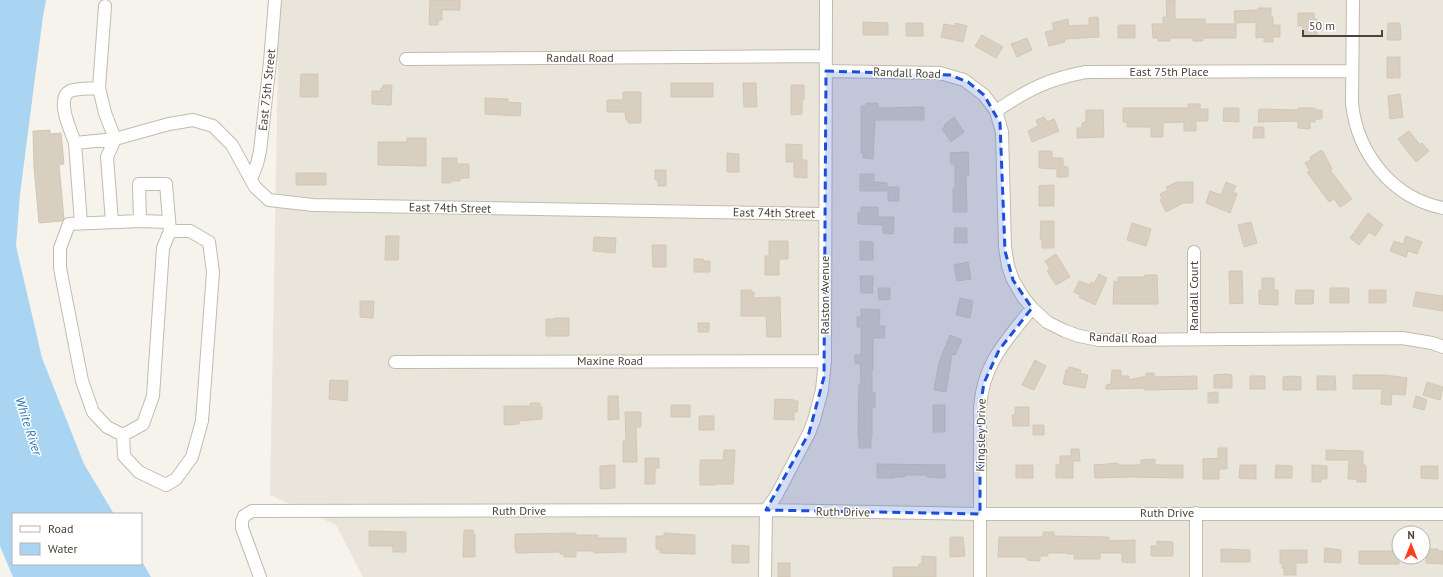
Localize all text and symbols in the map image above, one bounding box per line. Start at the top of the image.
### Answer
scale bar [1303,12,1382,38]
text: 50 m [1309,18,1335,33]
street label: East 75th Street [255,48,278,132]
street label: Randall Road [546,50,614,65]
street label: Randall Road [873,64,941,81]
street label: East 75th Place [1129,64,1209,79]
street label: East 74th Street [409,199,491,216]
street label: East 74th Street [733,204,815,221]
street label: Ralston Avenue [817,256,832,334]
street label: Randall Court [1186,261,1201,331]
street label: Randall Road [1089,329,1157,346]
street label: Maxine Road [577,353,643,368]
water label: White River [11,395,46,458]
street label: Kingsley Drive [972,398,989,472]
street label: Ruth Drive [492,503,546,518]
street label: Ruth Drive [816,504,870,519]
street label: Ruth Drive [1140,505,1194,520]
legend [12,513,142,565]
text: Road [48,521,73,536]
north arrow [1391,525,1431,565]
text: N [1407,528,1415,542]
text: Water [48,541,78,556]

